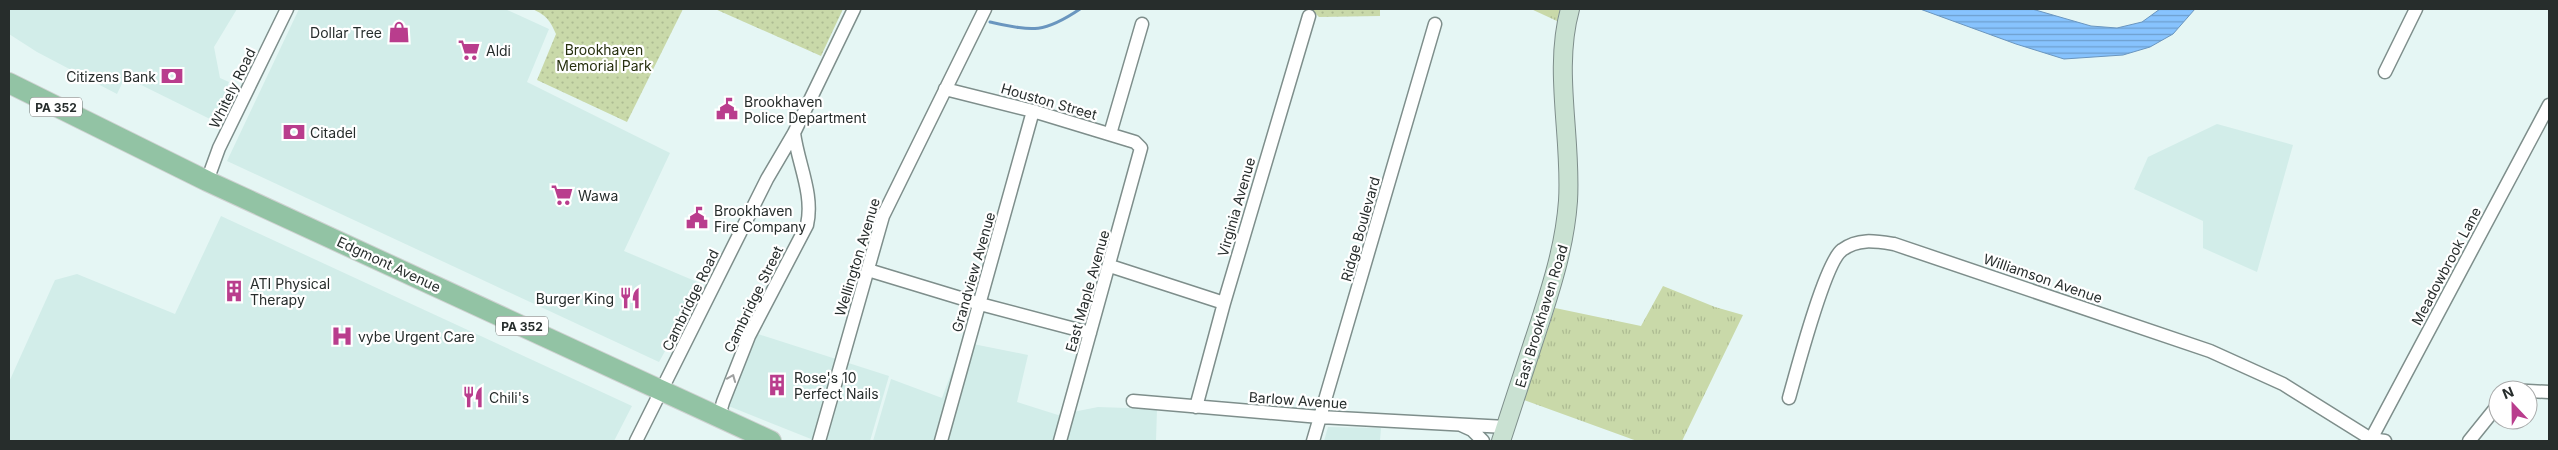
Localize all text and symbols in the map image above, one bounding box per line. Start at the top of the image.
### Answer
shop icon: Dollar Tree [386,19,412,45]
place label: Dollar Tree [310,24,382,41]
supermarket icon: Aldi [456,37,482,63]
park label: Brookhaven Memorial Park [556,41,652,74]
place label: Aldi [486,42,511,59]
street label: Whitely Road [205,45,259,131]
bank icon: Citizens Bank [159,63,185,89]
place label: Citizens Bank [66,68,156,85]
street label: Houston Street [999,79,1099,123]
place label: Brookhaven Police Department [744,93,867,126]
public building icon: Brookhaven Police Department [714,96,740,122]
road number: PA 352 [30,98,82,116]
bank icon: Citadel [281,119,307,145]
place label: Citadel [310,124,356,141]
street label: Virginia Avenue [1214,155,1258,259]
street label: Ridge Boulevard [1337,175,1383,283]
supermarket icon: Wawa [549,182,575,208]
place label: Wawa [578,187,618,204]
street label: Wellington Avenue [831,196,883,318]
place label: Brookhaven Fire Company [714,202,806,235]
street label: Meadowbrook Lane [2408,204,2484,328]
public building icon: Brookhaven Fire Company [684,205,710,231]
street label: Grandview Avenue [948,210,998,334]
street label: East Maple Avenue [1061,228,1113,354]
street label: Edgmont Avenue [335,233,443,295]
street label: East Brookhaven Road [1511,242,1571,390]
street label: Cambridge Street [720,243,786,355]
street label: Cambridge Road [658,246,722,354]
street label: Williamson Avenue [1981,250,2105,306]
place label: ATI Physical Therapy [250,275,330,308]
building icon: ATI Physical Therapy [221,278,247,304]
restaurant icon: Burger King [617,285,643,311]
place label: Burger King [536,290,614,307]
road number: PA 352 [496,316,548,336]
hospital icon: vybe Urgent Care [329,323,355,349]
place label: vybe Urgent Care [358,328,475,345]
place label: Rose's 10 Perfect Nails [794,369,879,402]
building icon: Rose's 10 Perfect Nails [764,372,790,398]
one-way arrow [726,374,737,383]
north arrow [2488,380,2538,430]
text: N [2500,383,2516,402]
restaurant icon: Chili's [460,384,486,410]
street label: Barlow Avenue [1248,388,1348,412]
place label: Chili's [489,389,529,406]

